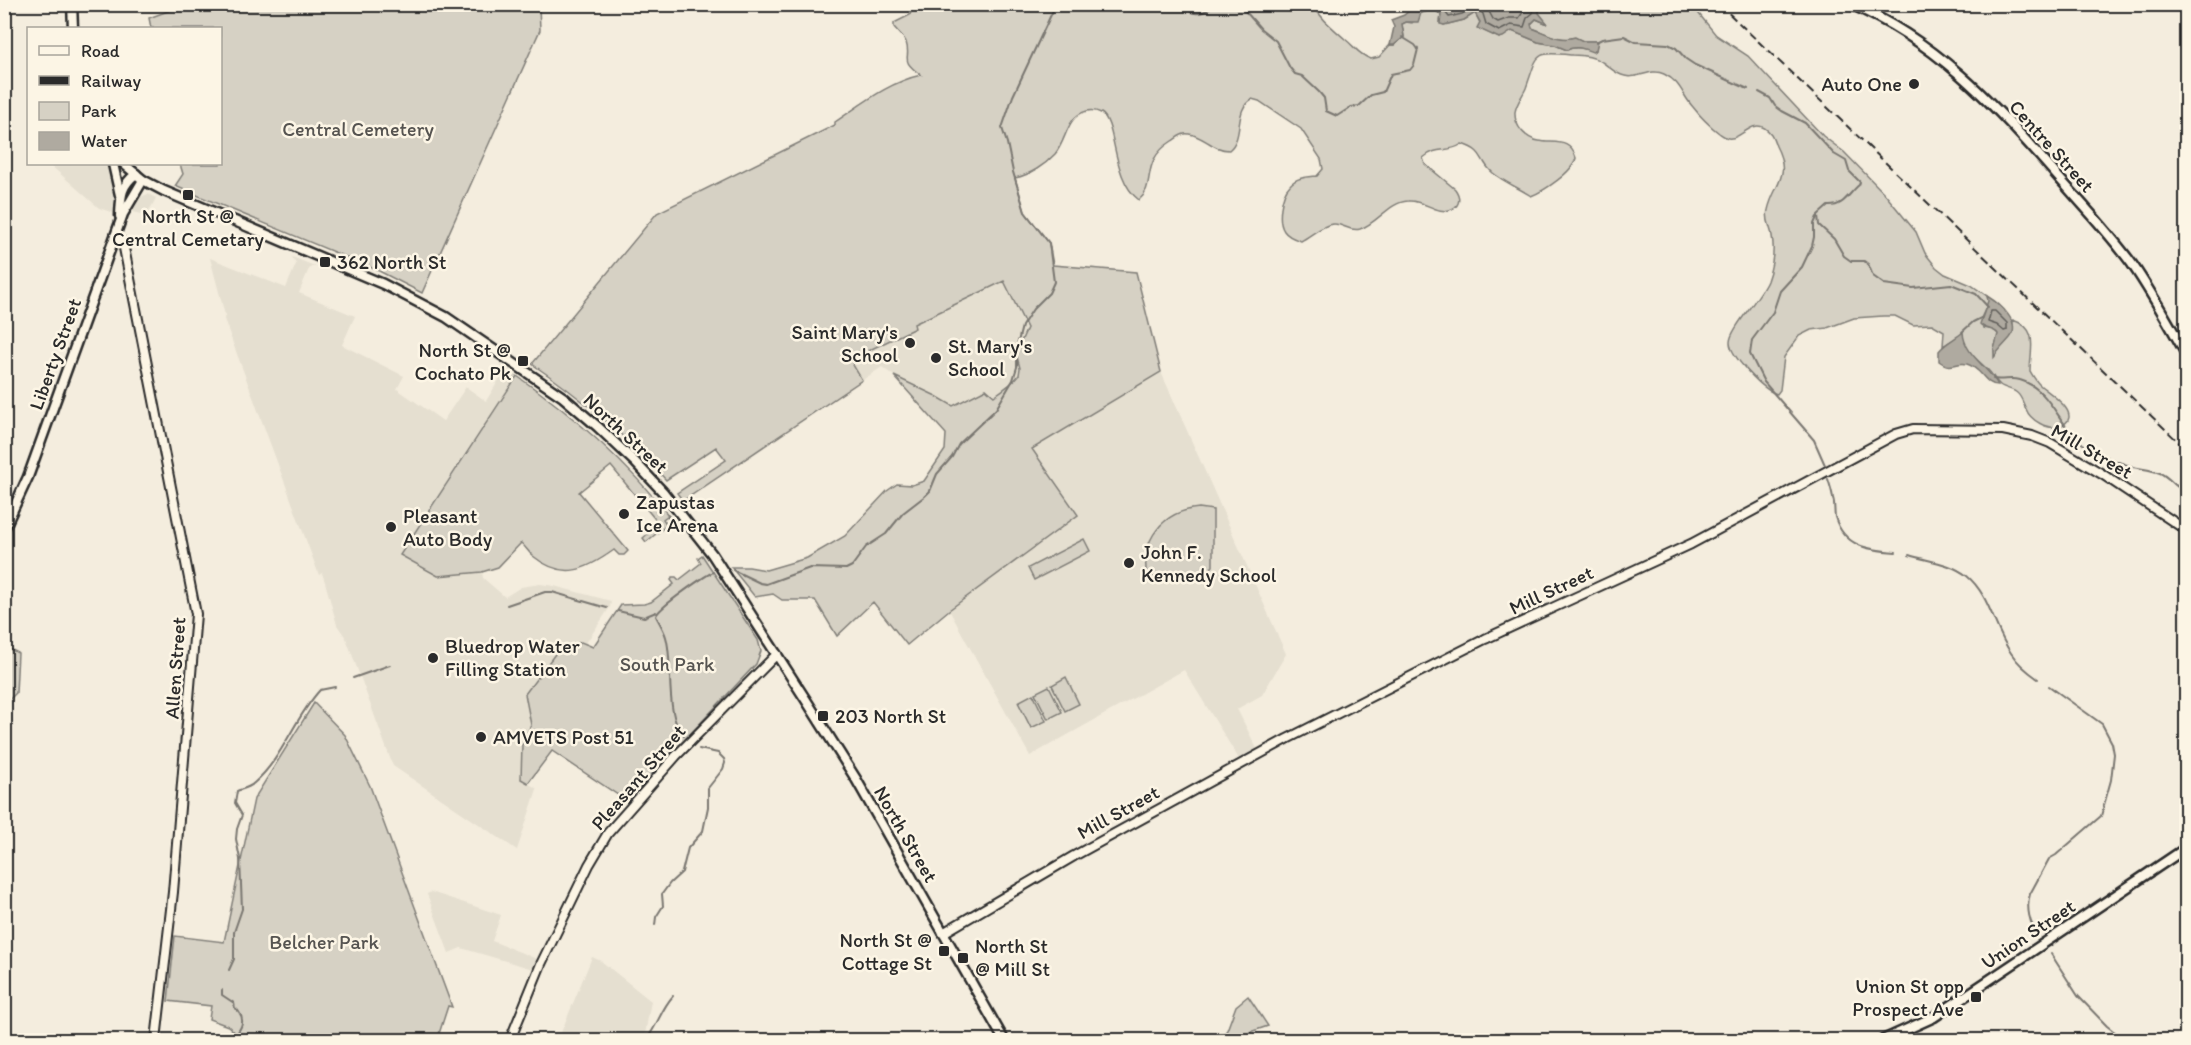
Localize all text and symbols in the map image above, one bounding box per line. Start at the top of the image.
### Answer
legend [27,27,222,165]
text: Road [81,40,120,62]
text: Railway [81,70,142,92]
place label: Auto One [1821,72,1902,96]
marker: Auto One [1907,77,1921,91]
street label: Centre Street [2004,95,2100,197]
text: Park [81,100,116,122]
park label: Central Cemetery [282,117,434,141]
text: Water [81,130,127,152]
marker: North St @ Central Cemetary [181,188,195,202]
place label: North St @ Central Cemetary [112,204,265,251]
place label: 362 North St [337,250,447,274]
marker: 362 North St [318,255,332,269]
street label: Liberty Street [24,295,86,413]
place label: Saint Mary's School [791,320,898,367]
place label: St. Mary's School [948,334,1032,381]
marker: Saint Mary's School [903,336,917,350]
place label: North St @ Cochato Pk [415,338,512,385]
marker: St. Mary's School [929,351,943,365]
marker: North St @ Cochato Pk [516,354,530,368]
street label: North Street [579,388,673,478]
street label: Mill Street [2047,418,2137,484]
place label: Zapustas Ice Arena [636,490,719,537]
place label: Pleasant Auto Body [403,504,493,551]
marker: Zapustas Ice Arena [617,507,631,521]
marker: Pleasant Auto Body [384,520,398,534]
place label: John F. Kennedy School [1141,540,1277,587]
marker: John F. Kennedy School [1122,556,1136,570]
street label: Mill Street [1505,560,1597,620]
street label: Allen Street [159,616,191,720]
place label: Bluedrop Water Filling Station [445,634,580,681]
marker: Bluedrop Water Filling Station [426,651,440,665]
park label: South Park [620,652,715,676]
place label: 203 North St [835,704,946,728]
marker: 203 North St [816,709,830,723]
street label: Pleasant Street [586,719,690,835]
place label: AMVETS Post 51 [493,725,634,749]
marker: AMVETS Post 51 [474,730,488,744]
street label: Mill Street [1073,779,1164,844]
street label: North Street [869,782,943,886]
street label: Union Street [1976,893,2080,974]
place label: North St @ Cottage St [839,928,933,975]
park label: Belcher Park [269,930,379,954]
place label: North St @ Mill St [975,934,1050,981]
marker: North St @ Cottage St [937,944,951,958]
marker: North St @ Mill St [956,951,970,965]
place label: Union St opp Prospect Ave [1852,974,1964,1021]
marker: Union St opp Prospect Ave [1969,990,1983,1004]

